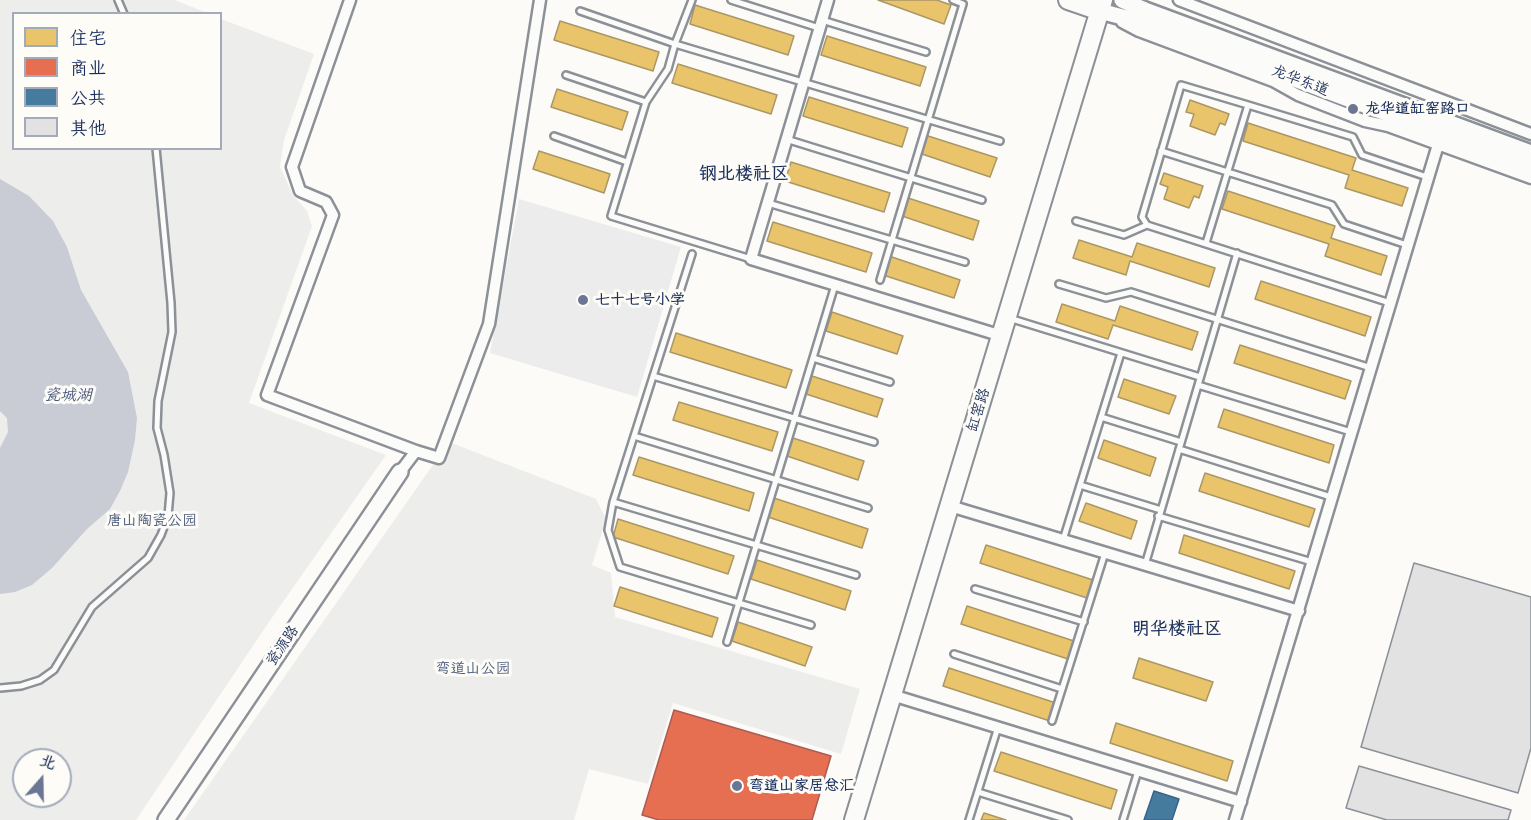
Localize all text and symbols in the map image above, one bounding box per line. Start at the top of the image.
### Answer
legend [12,12,222,150]
text: 住宅 [70,28,106,49]
text: 商业 [70,58,106,79]
street label: 龙华东道 [1269,62,1331,100]
text: 公共 [70,88,106,109]
place label: 龙华道缸窑路口 [1365,100,1470,118]
marker: 龙华道缸窑路口 [1346,102,1360,116]
text: 其他 [70,118,106,139]
district label: 钢北楼社区 [699,163,789,185]
place label: 七十七号小学 [595,291,685,309]
marker: 七十七号小学 [576,293,590,307]
water label: 瓷城湖 [44,386,92,406]
street label: 缸窑路 [964,386,994,434]
park label: 唐山陶瓷公园 [107,512,197,530]
district label: 明华楼社区 [1132,618,1222,640]
street label: 瓷源路 [263,622,303,670]
park label: 弯道山公园 [436,660,510,678]
north arrow [12,748,72,808]
text: 北 [37,751,58,774]
place label: 弯道山家居总汇 [749,777,854,795]
marker: 弯道山家居总汇 [730,779,744,793]

